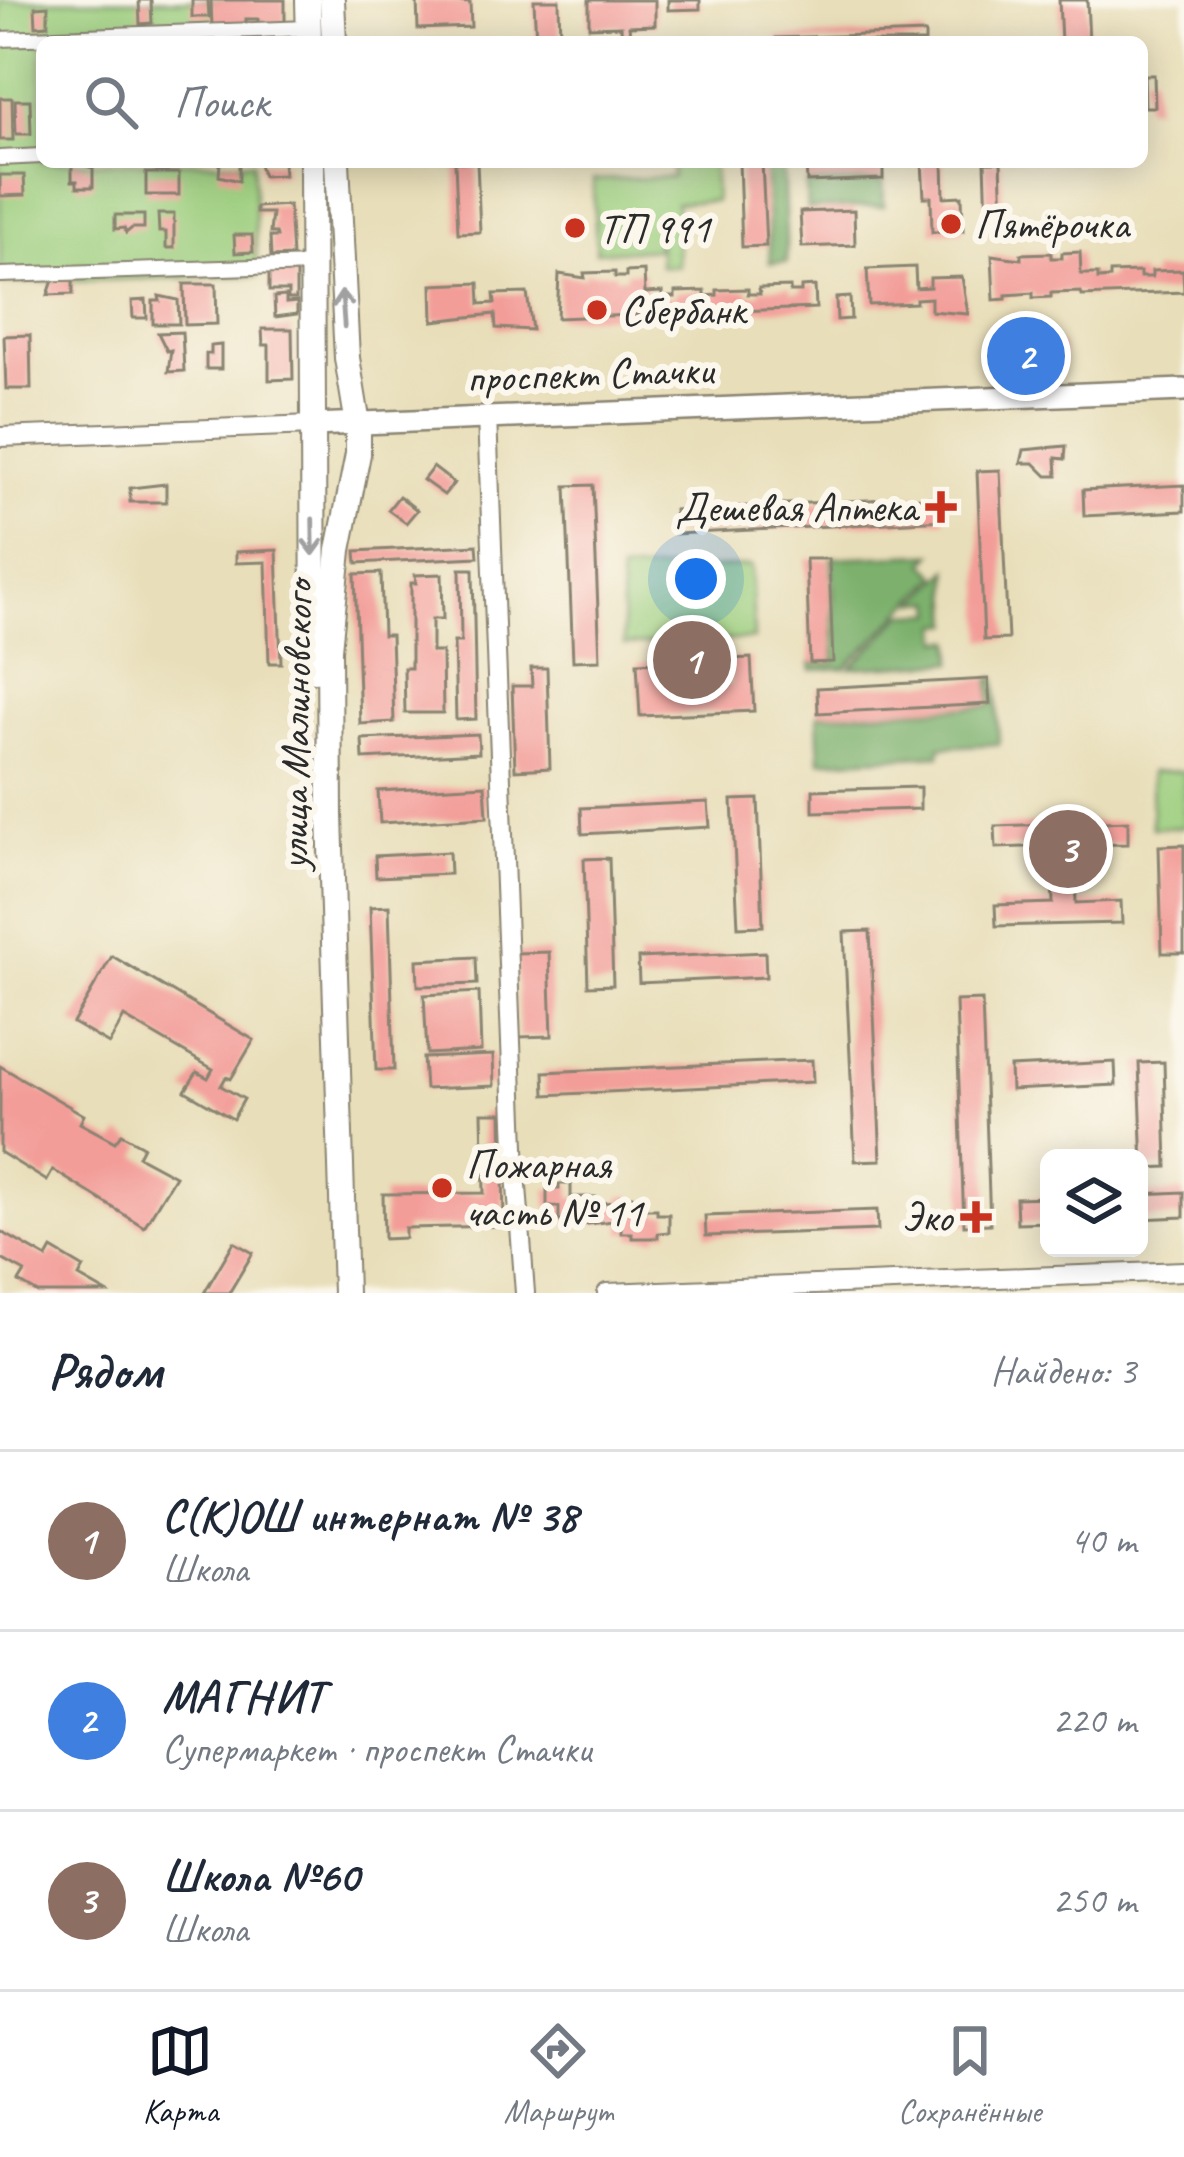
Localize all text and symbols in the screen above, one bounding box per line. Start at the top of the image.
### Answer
search box [36,36,1148,168]
icon: search [78,69,144,135]
text: Поиск [174,74,269,131]
place label: Пятёрочка [975,198,1132,251]
place label: ТП 991 [599,202,712,255]
marker: Пятёрочка [938,211,964,237]
marker: ТП 991 [562,215,588,241]
place label: Сбербанк [621,284,749,337]
one-way arrow [331,290,354,329]
marker: Сбербанк [584,297,610,323]
pin: 2 [987,311,1065,401]
street label: проспект Стачки [466,343,717,405]
place label: Дешевая Аптека [676,481,921,534]
marker: Дешевая Аптека [928,494,954,520]
one-way arrow [302,517,324,556]
your location [666,549,726,609]
street label: улица Малиновского [267,576,325,873]
pin: 1 [653,615,731,705]
pin: 3 [1029,804,1107,894]
place label: Пожарная часть № 11 [466,1138,645,1239]
map controls [1040,1149,1148,1257]
button: layers [1040,1149,1148,1257]
marker: Пожарная часть № 11 [429,1175,455,1201]
place label: Эко [901,1191,954,1244]
marker: Эко [963,1204,989,1230]
text: Рядом [48,1339,162,1403]
text: Найдено: 3 [991,1347,1136,1396]
text: С(К)ОШ интернат № 38 [162,1488,577,1545]
text: 1 [78,1516,96,1565]
text: 40 m [1070,1516,1136,1565]
text: Школа [162,1545,248,1594]
text: МАГНИТ [162,1668,324,1725]
text: 2 [78,1696,96,1745]
text: 220 m [1052,1696,1136,1745]
text: Супермаркет · проспект Стачки [162,1725,592,1774]
text: Школа №60 [162,1848,359,1905]
text: 3 [78,1876,96,1925]
text: 250 m [1052,1876,1136,1925]
text: Школа [162,1905,248,1954]
tab: Карта [143,2018,218,2132]
tab: Маршрут [504,2018,613,2132]
tab: Сохранённые [898,2018,1041,2132]

